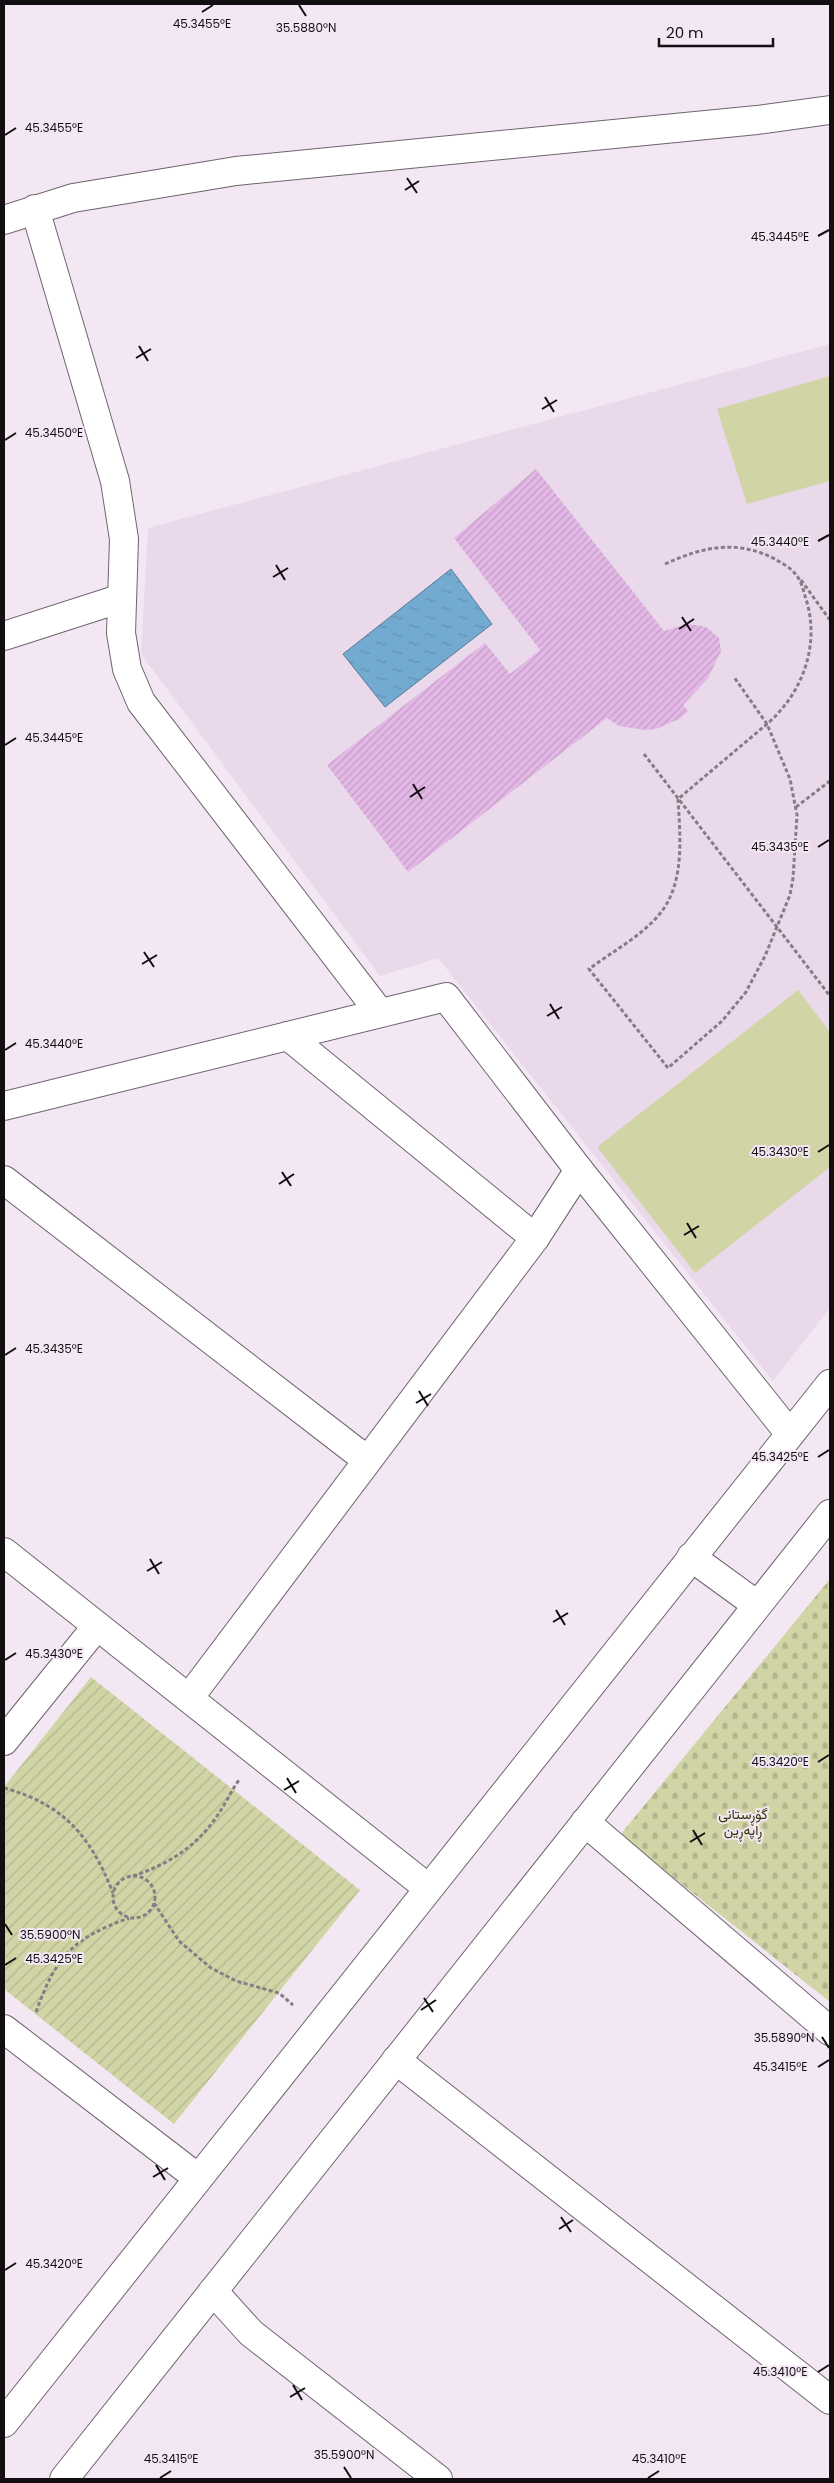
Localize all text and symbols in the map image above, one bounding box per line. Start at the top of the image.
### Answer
text: 45.3455°E [173,15,231,32]
scale bar [659,15,773,47]
text: 35.5880°N [276,19,336,36]
text: 20 m [666,22,704,43]
text: 45.3455°E [25,119,83,136]
text: 45.3445°E [751,228,809,245]
text: 45.3450°E [25,424,83,441]
text: 45.3440°E [751,533,809,550]
text: 45.3445°E [25,729,83,746]
text: 45.3435°E [751,838,809,855]
text: 45.3440°E [25,1035,83,1052]
text: 45.3430°E [751,1143,809,1160]
text: 45.3435°E [25,1340,83,1357]
text: 45.3425°E [751,1448,809,1465]
text: 45.3430°E [25,1645,83,1662]
text: 45.3420°E [751,1753,809,1770]
park label: گۆڕستانی ڕاپەڕین [718,1804,768,1842]
text: 35.5900°N [20,1926,80,1943]
text: 45.3425°E [25,1950,83,1967]
text: 35.5890°N [754,2029,814,2046]
text: 45.3415°E [753,2058,807,2075]
text: 45.3420°E [25,2255,83,2272]
text: 45.3410°E [753,2363,807,2380]
text: 35.5900°N [314,2446,374,2463]
text: 45.3415°E [144,2450,198,2467]
text: 45.3410°E [632,2450,686,2467]

